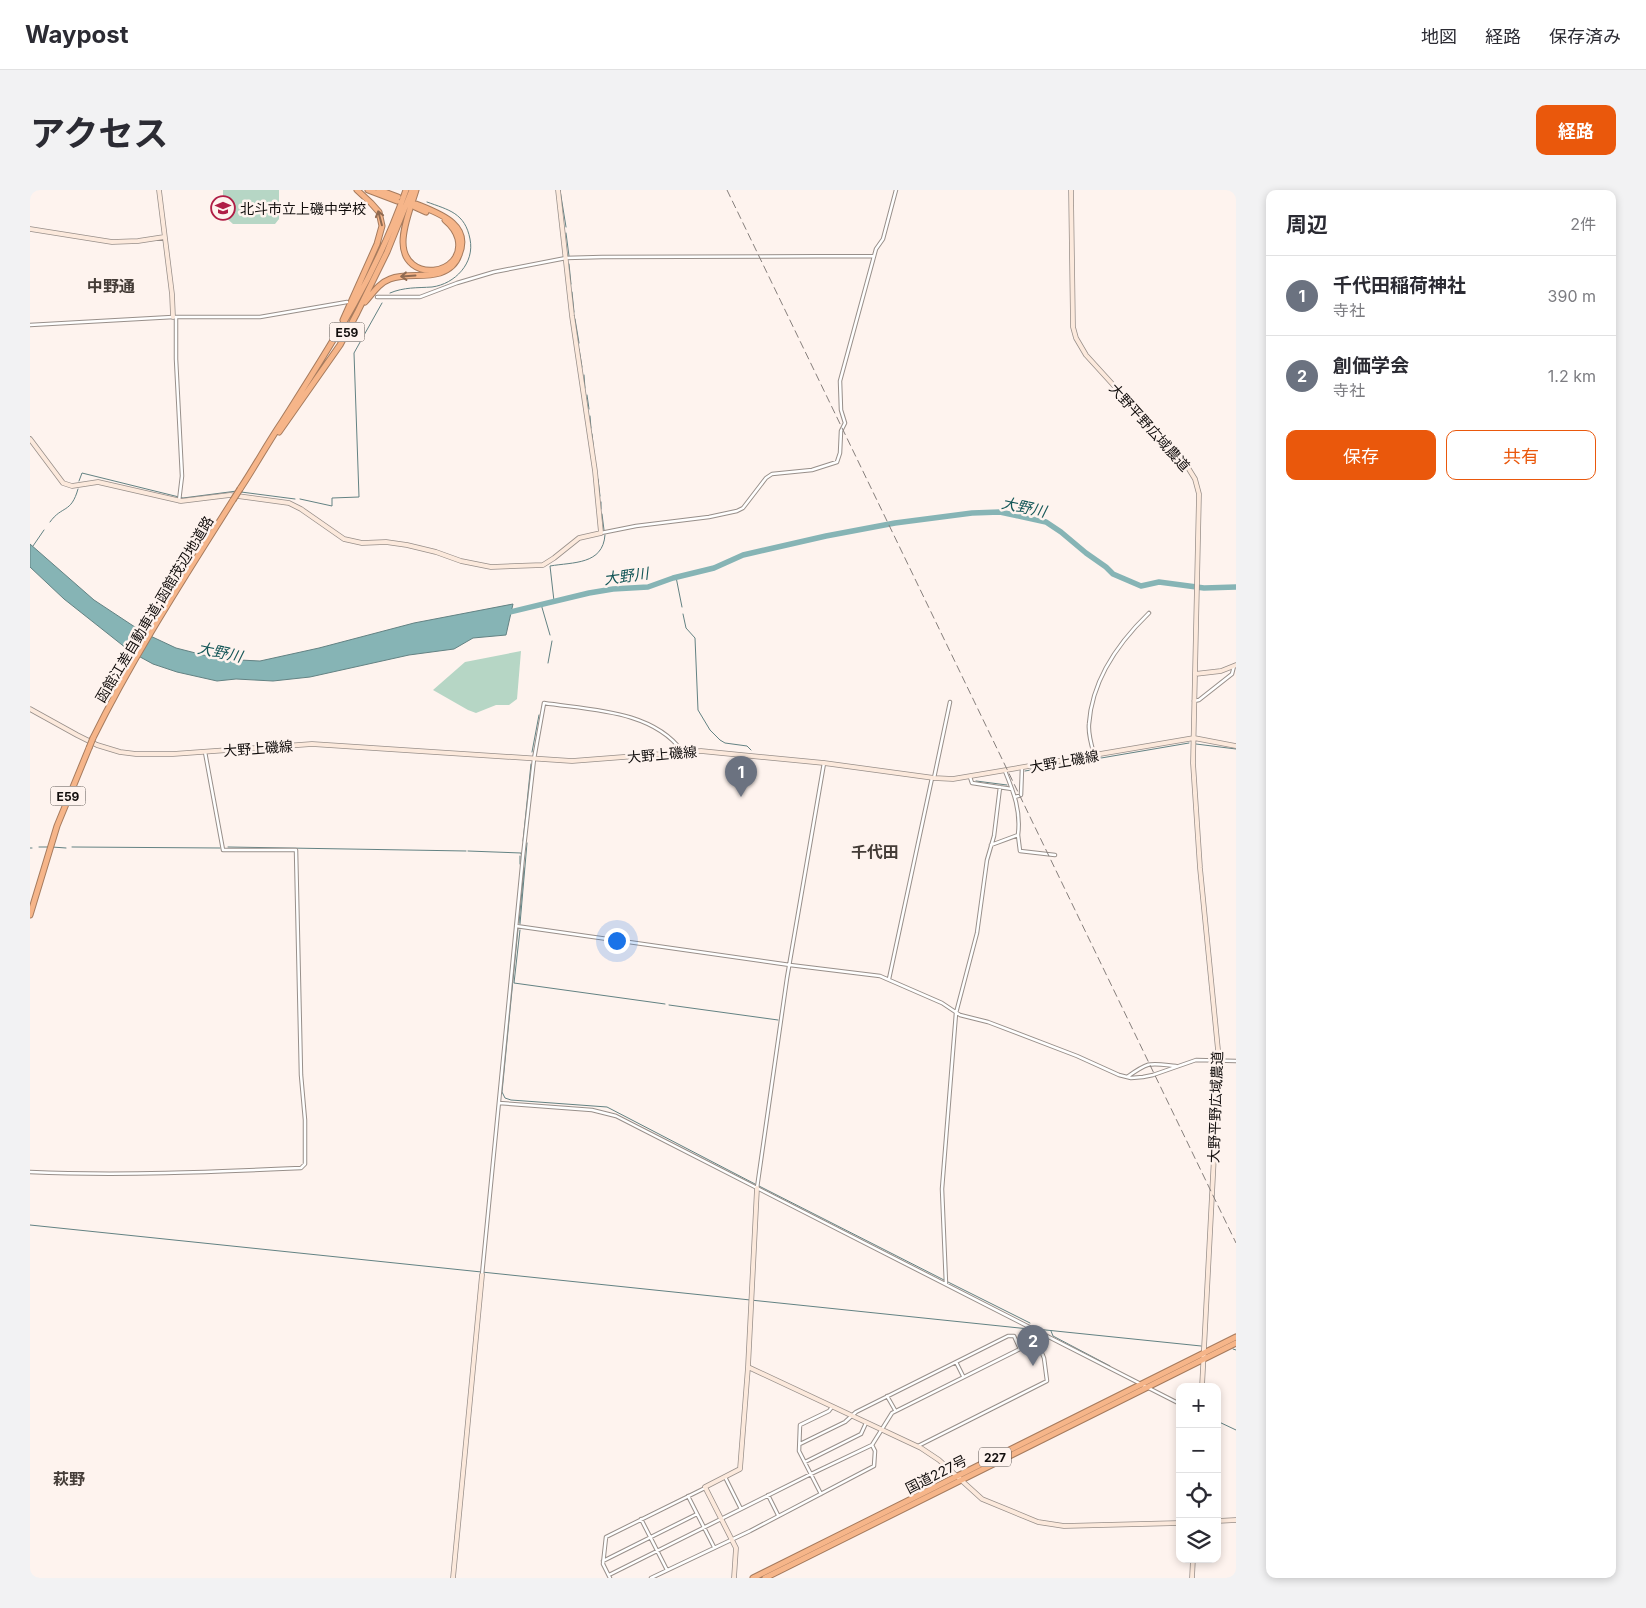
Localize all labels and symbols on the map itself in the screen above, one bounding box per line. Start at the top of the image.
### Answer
school or university icon: 北斗市立上磯中学校 [210,195,236,221]
place label: 北斗市立上磯中学校 [240,200,366,217]
one-way arrow [374,210,384,226]
one-way arrow [400,271,416,280]
district label: 中野通 [87,276,135,296]
road number: E59 [330,322,364,342]
street label: 大野平野広域農道 [1106,380,1194,474]
water label: 大野川 [1000,493,1050,521]
street label: 函館江差自動車道;函館茂辺地道路 [92,513,216,705]
water label: 大野川 [602,563,652,589]
water label: 大野川 [196,638,246,666]
street label: 大野上磯線 [222,737,294,759]
street label: 大野上磯線 [626,742,698,766]
street label: 大野上磯線 [1028,747,1100,775]
pin: 1 [725,756,757,797]
road number: E59 [50,786,86,806]
district label: 千代田 [851,842,899,862]
your location [604,928,630,954]
street label: 大野平野広域農道 [1205,1051,1225,1163]
pin: 2 [1017,1325,1049,1366]
road number: 227 [979,1448,1011,1466]
street label: 国道227号 [902,1451,970,1497]
district label: 萩野 [53,1469,85,1489]

